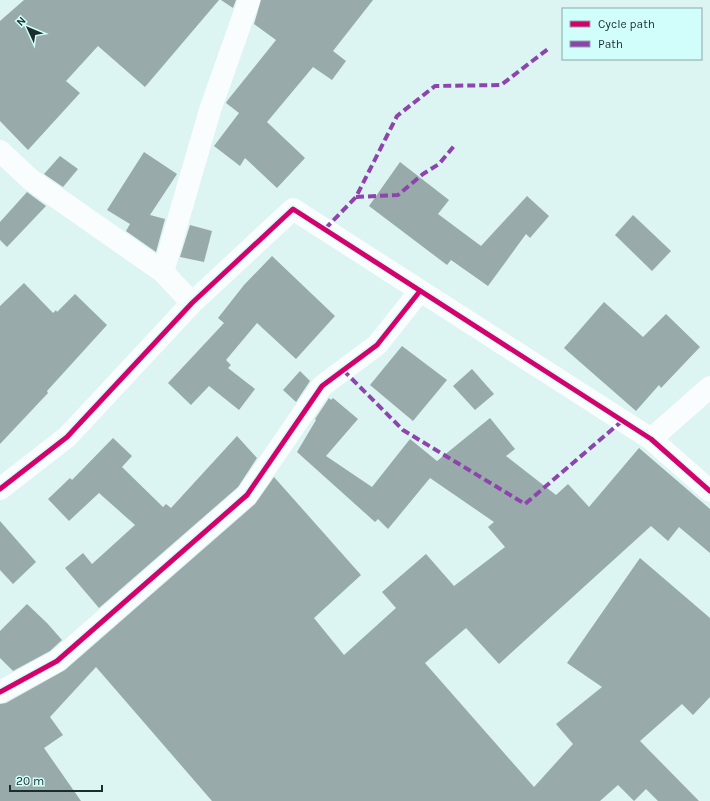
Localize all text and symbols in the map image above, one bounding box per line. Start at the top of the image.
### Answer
north arrow [8,8,48,48]
legend [562,8,702,60]
text: N [14,14,29,29]
text: Cycle path [598,17,655,31]
text: Path [598,37,623,51]
scale bar [10,767,102,793]
text: 20 m [16,774,44,788]

